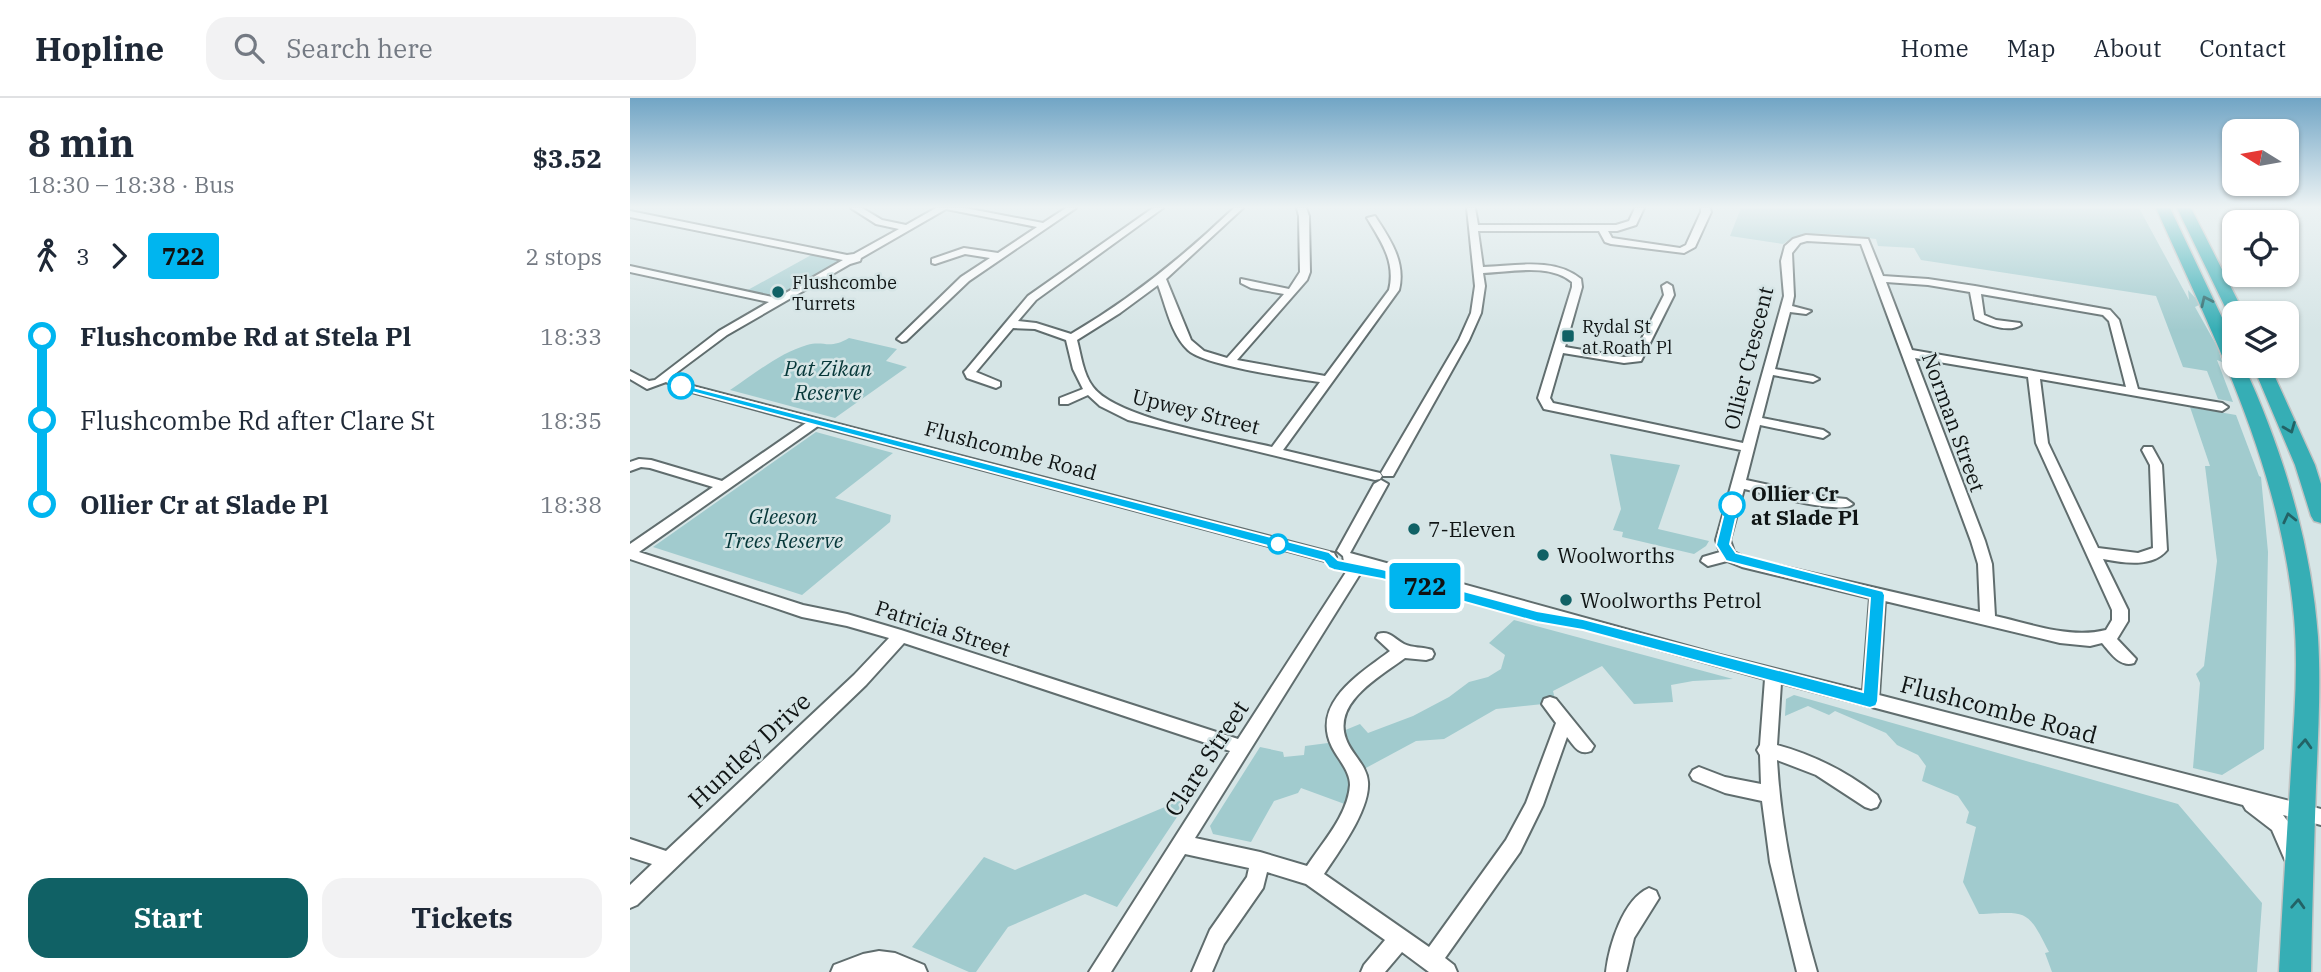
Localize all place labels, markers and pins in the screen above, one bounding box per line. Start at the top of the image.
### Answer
place label: Flushcombe Turrets [792,271,897,315]
marker: Flushcombe Turrets [770,284,786,300]
place label: Rydal St at Roath Pl [1582,315,1672,359]
marker: Rydal St at Roath Pl [1560,328,1576,344]
unlabelled marker [668,373,694,399]
place label: Ollier Cr at Slade Pl [1751,479,1859,531]
marker: Ollier Cr at Slade Pl [1719,492,1745,518]
place label: 7-Eleven [1428,515,1516,543]
marker: 7-Eleven [1406,521,1422,537]
unlabelled marker [1268,534,1288,554]
place label: Woolworths [1557,541,1675,569]
marker: Woolworths [1535,547,1551,563]
place label: Woolworths Petrol [1580,586,1762,614]
marker: Woolworths Petrol [1558,592,1574,608]

